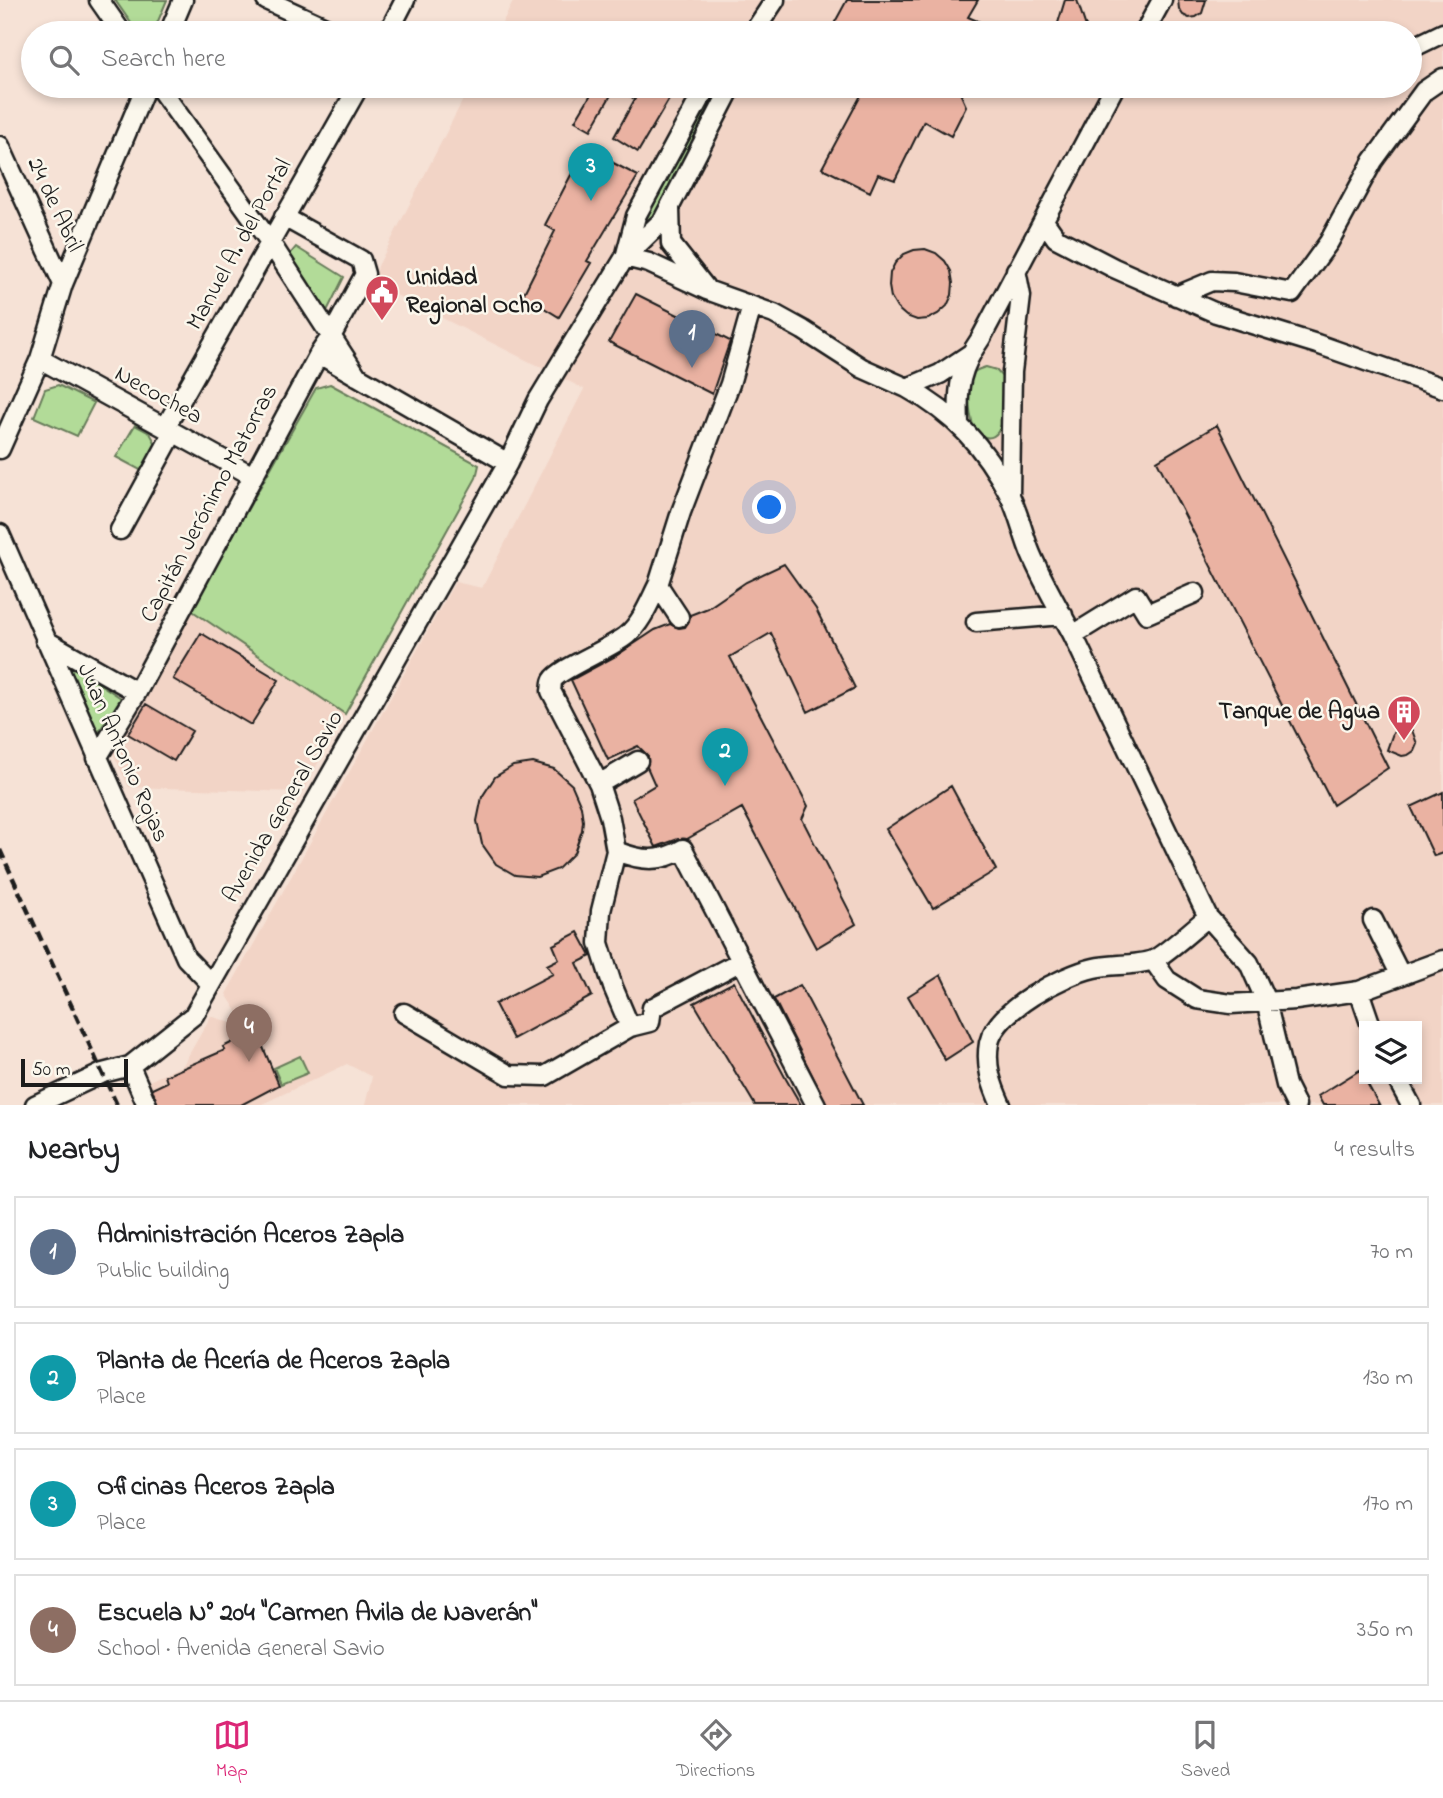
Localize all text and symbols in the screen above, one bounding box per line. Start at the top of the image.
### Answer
search box [21,21,1422,98]
icon: search [45,41,83,79]
text: Search here [101,41,226,79]
pin: 3 [568,143,614,201]
street label: 24 de Abril [17,152,91,258]
street label: Manuel A. del Portal [178,153,302,337]
place label: Unidad Regional Ocho [406,261,543,325]
public building icon: Unidad Regional Ocho [363,273,401,322]
pin: 1 [669,310,715,368]
street label: Necochea [108,357,208,435]
street label: Capitán Jerónimo Matorras [132,379,288,629]
your location [752,490,786,524]
street label: Juan Antonio Rojas [67,658,177,848]
building icon: Tanque de Agua [1385,693,1423,742]
place label: Tanque de Agua [1219,695,1380,731]
street label: Avenida General Savio [215,704,353,910]
pin: 2 [702,728,748,786]
pin: 4 [226,1004,272,1062]
map controls [1359,1021,1422,1084]
button: layers [1359,1021,1422,1084]
scale bar [21,1056,128,1088]
text: 50 m [32,1057,71,1084]
text: Nearby [28,1129,120,1173]
text: 4 results [1334,1134,1415,1167]
text: Administración Aceros Zapla [97,1217,404,1255]
text: 1 [49,1236,57,1269]
text: 70 m [1370,1236,1413,1269]
text: Public building [97,1255,229,1288]
text: Planta de Acería de Aceros Zapla [97,1343,450,1381]
text: 2 [47,1362,59,1395]
text: 130 m [1363,1362,1413,1395]
text: Place [97,1381,146,1414]
text: Oficinas Aceros Zapla [97,1469,335,1507]
text: 3 [48,1488,58,1521]
text: 170 m [1363,1488,1413,1521]
text: Place [97,1507,146,1540]
text: Escuela N° 204 "Carmen Avila de Naverán" [97,1595,538,1633]
text: 4 [48,1614,58,1647]
text: 350 m [1357,1614,1413,1647]
text: School · Avenida General Savio [97,1633,385,1666]
tab: Map [213,1716,251,1785]
tab: Directions [676,1716,755,1785]
tab: Saved [1181,1716,1230,1785]

